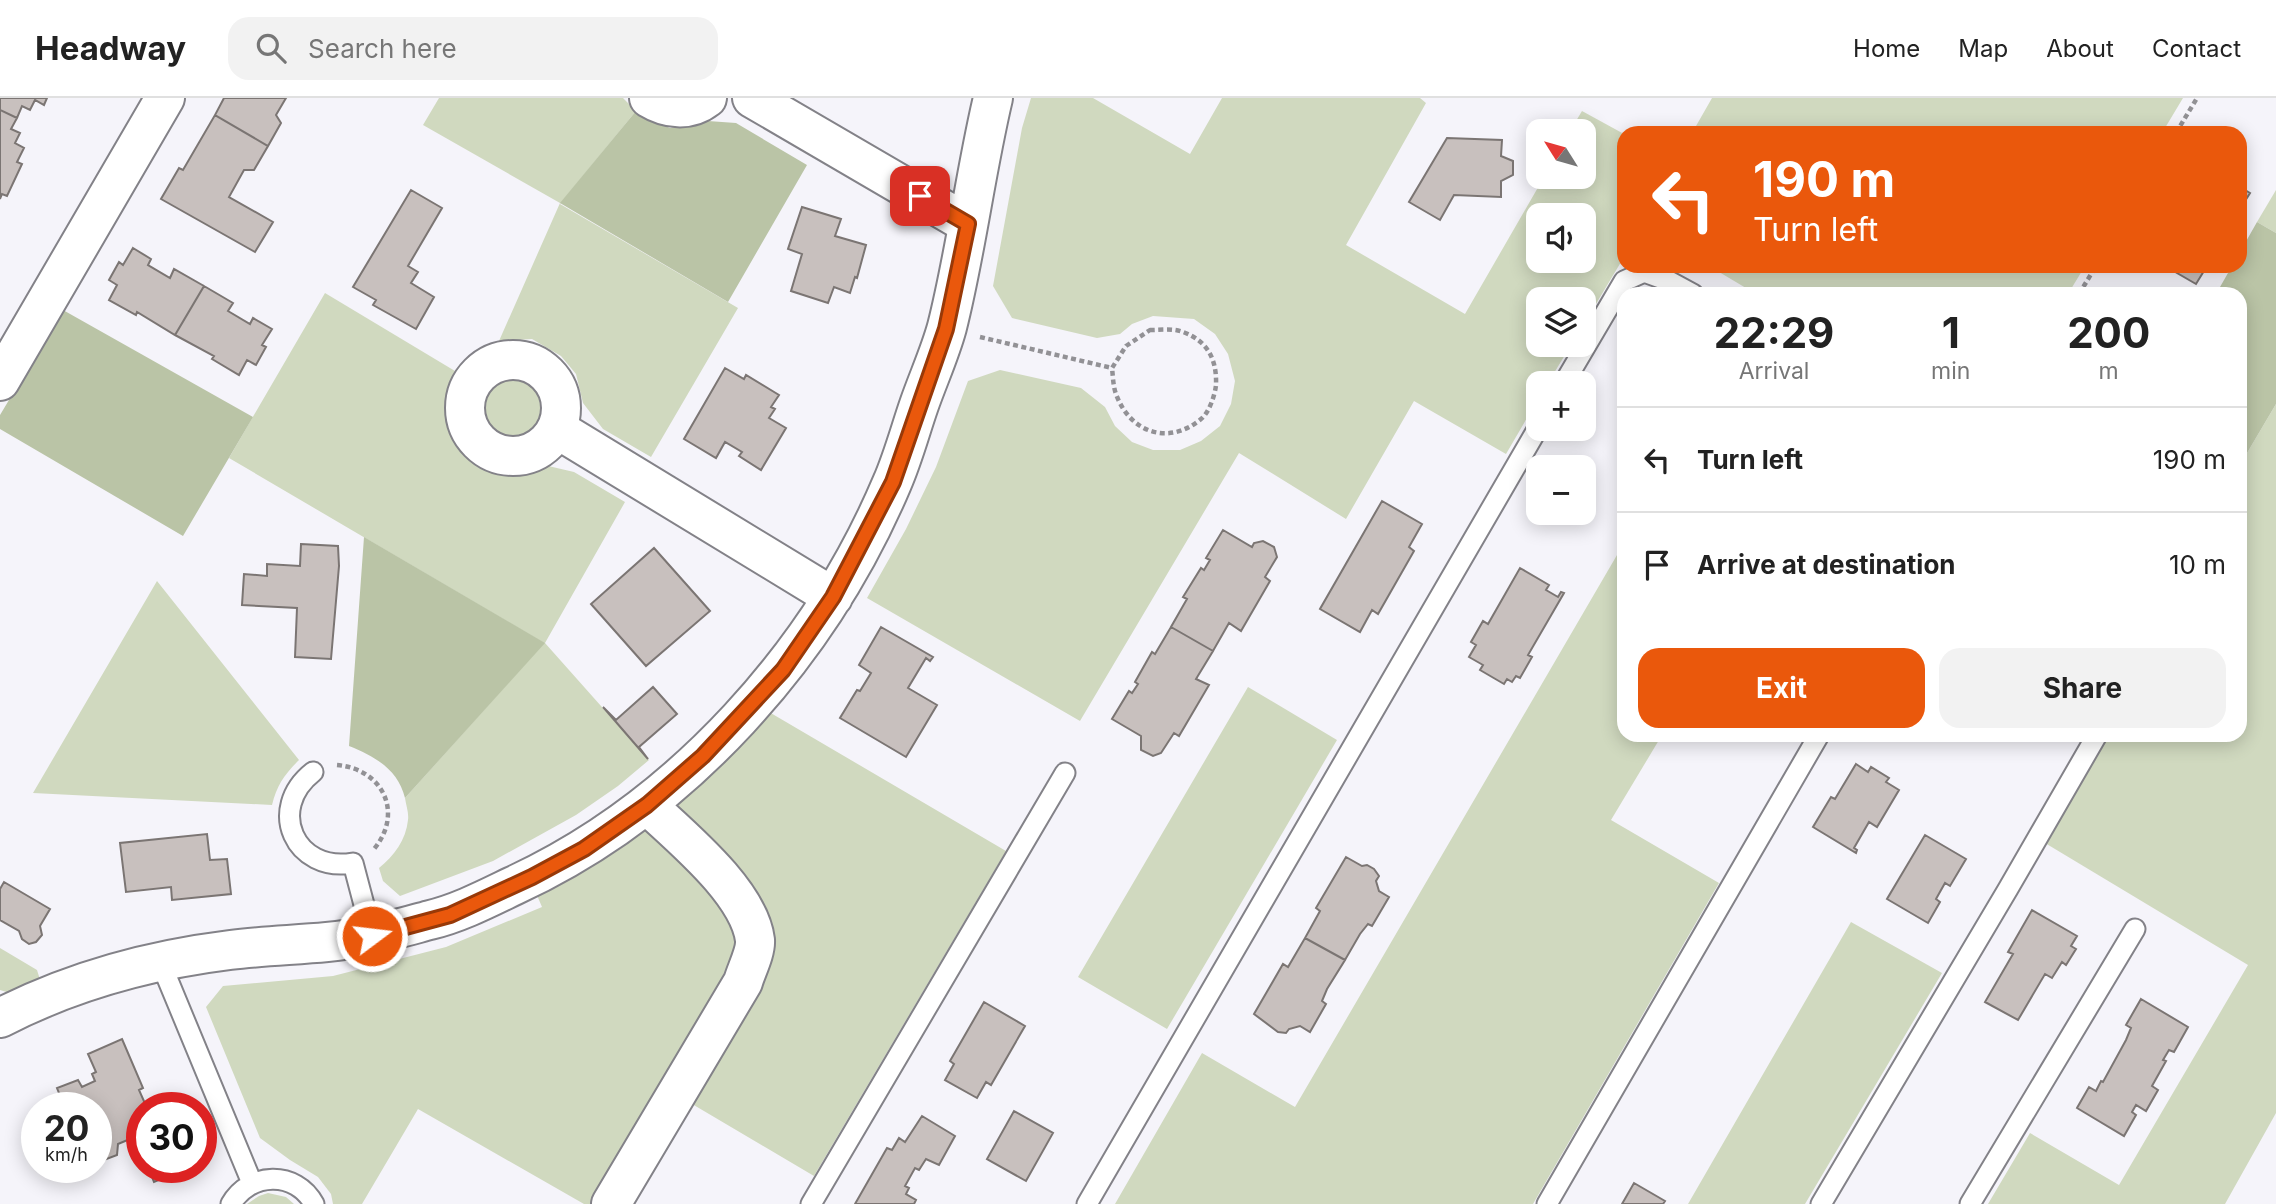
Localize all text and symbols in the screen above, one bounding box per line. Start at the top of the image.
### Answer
search box [228,17,718,80]
text: Headway [35,28,186,68]
icon: search [252,29,290,67]
text: Search here [308,33,457,64]
text: Home [1853,34,1920,63]
text: Map [1958,34,2008,63]
text: About [2046,34,2114,63]
text: Contact [2152,34,2241,63]
north arrow [1526,119,1596,189]
map controls [1526,119,1596,525]
text: 190 m [1753,150,1895,209]
icon: left [1638,154,1729,245]
pin [890,166,950,226]
icon: arrive [901,177,939,215]
button: sound [1526,203,1596,273]
text: Turn left [1753,210,1878,249]
button: layers [1526,287,1596,357]
text: 22:29 [1714,307,1834,358]
text: 1 [1942,307,1960,358]
text: 200 [2067,307,2150,358]
text: Arrival [1739,357,1809,385]
text: min [1931,357,1970,385]
text: m [2099,357,2119,385]
button: + [1526,371,1596,441]
icon: left [1638,441,1676,479]
text: Turn left [1697,444,1803,475]
text: 190 m [2153,444,2226,475]
button: − [1526,455,1596,525]
icon: arrive [1638,546,1676,584]
text: Arrive at destination [1697,549,1956,580]
text: 10 m [2169,549,2226,580]
button: Exit [1638,648,1925,728]
button: Share [1939,648,2226,728]
position arrow [335,899,409,973]
speed limit sign: 30 [126,1092,217,1183]
text: 20 [44,1107,89,1149]
text: km/h [45,1144,88,1165]

